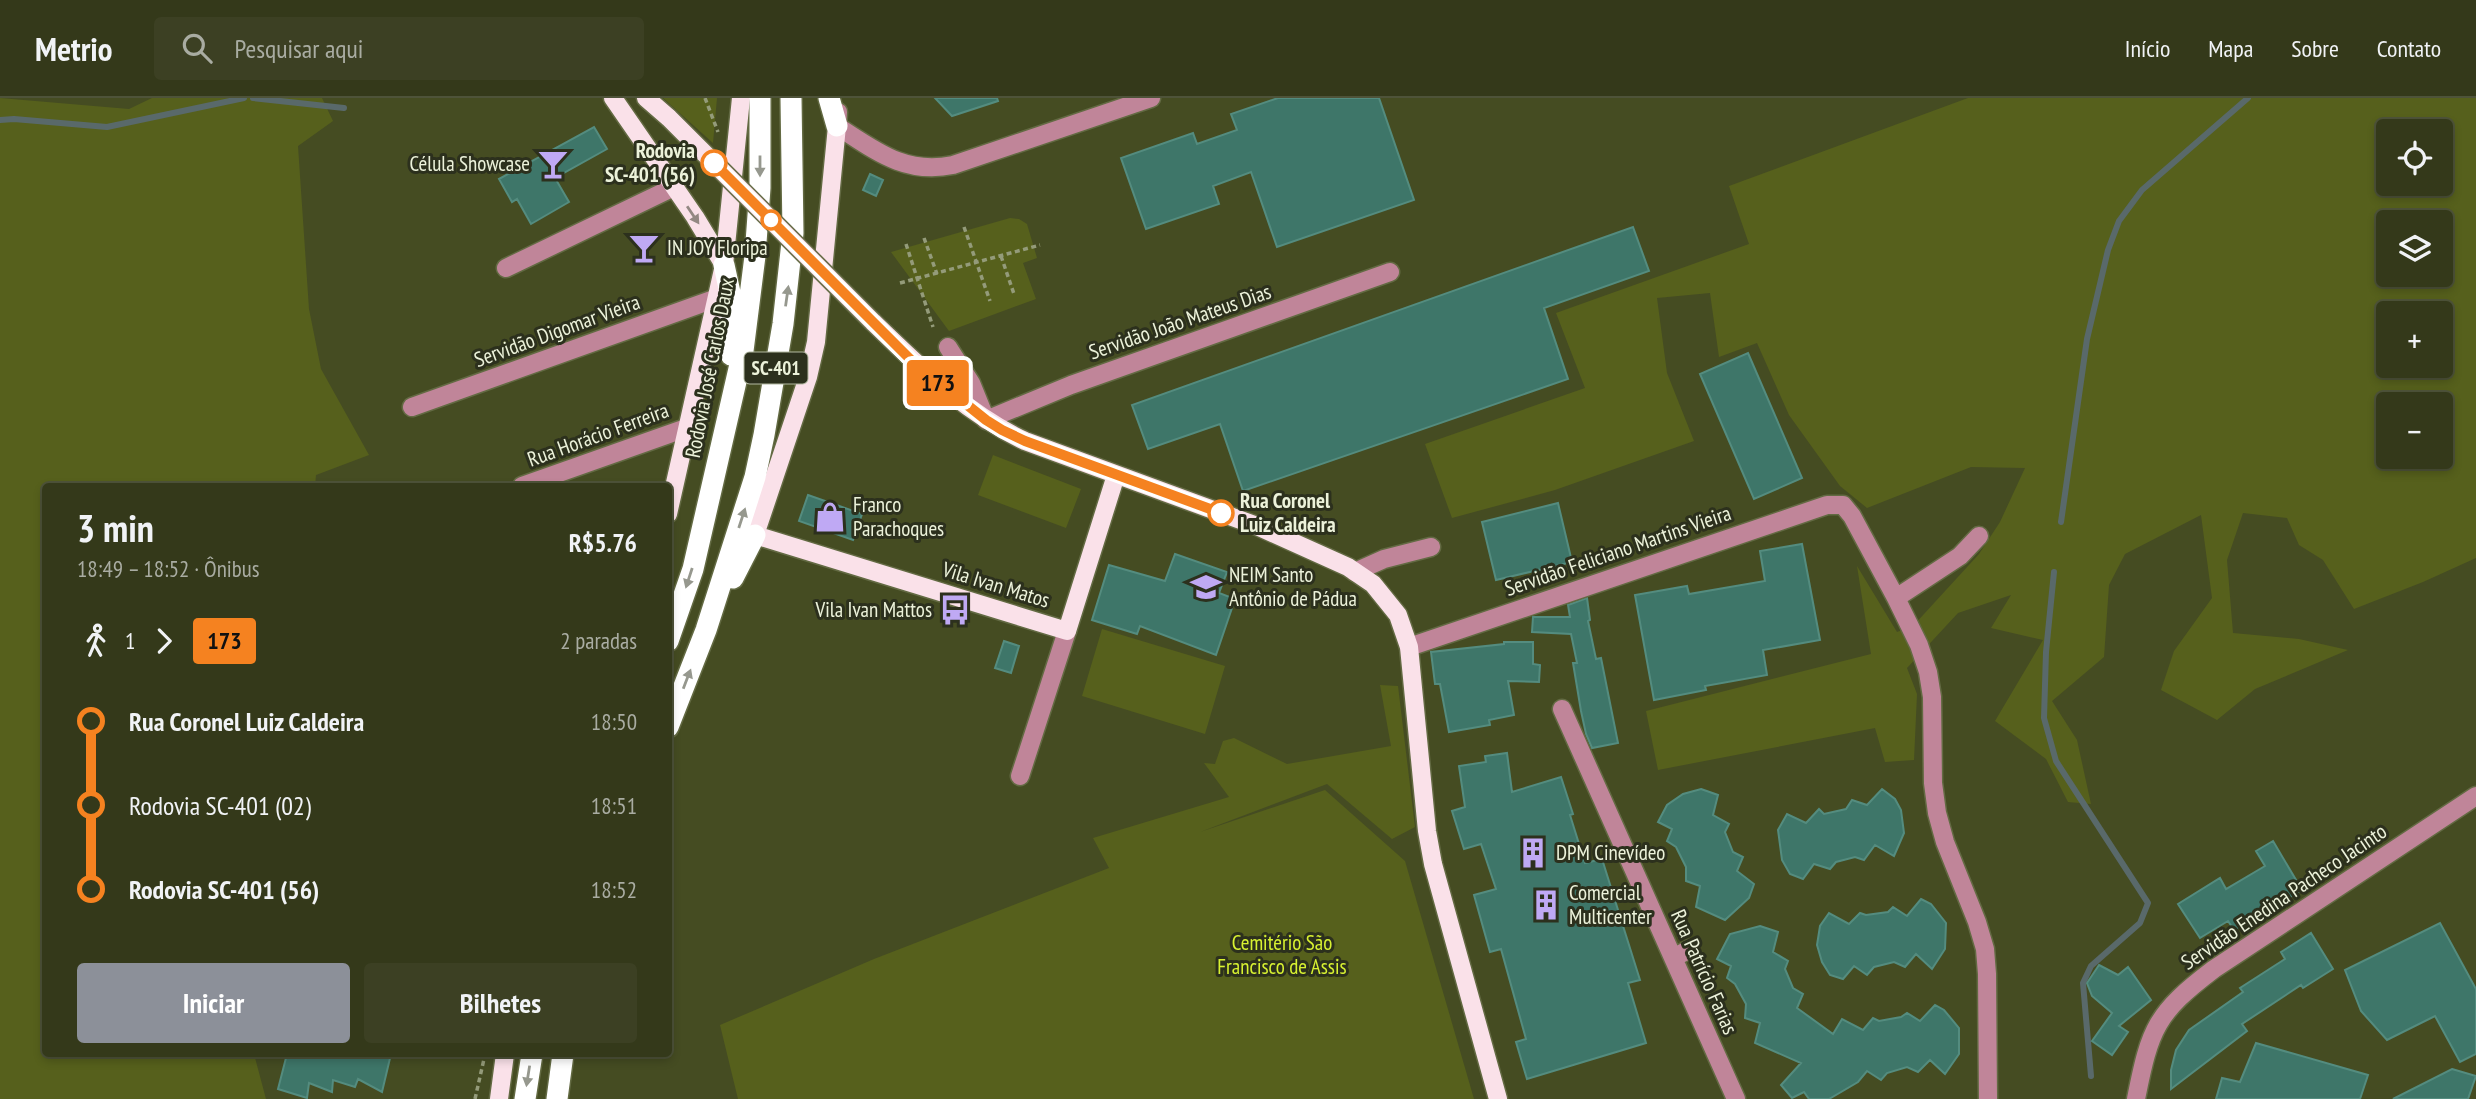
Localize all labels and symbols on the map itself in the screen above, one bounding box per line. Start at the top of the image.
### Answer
place label: Rodovia SC-401 (56) [605,137,695,188]
bar icon: Célula Showcase [536,147,570,181]
place label: Célula Showcase [410,150,530,177]
marker: Rodovia SC-401 (56) [701,150,727,176]
one-way arrow [754,155,766,177]
one-way arrow [686,206,700,224]
unlabelled marker [761,210,781,230]
bar icon: IN JOY Floripa [627,231,661,265]
place label: IN JOY Floripa [667,234,768,261]
street label: Rodovia José Carlos Daux [679,275,740,460]
street label: Servidão João Mateus Dias [1085,278,1275,365]
one-way arrow [782,284,793,306]
street label: Servidão Digomar Vieira [470,288,643,373]
road number: SC-401 [744,352,808,384]
line badge: 173 [898,360,978,406]
street label: Rua Horácio Ferreira [524,396,672,473]
place label: Rua Coronel Luiz Caldeira [1240,487,1336,538]
place label: Franco Parachoques [853,491,944,542]
street label: Servidão Feliciano Martins Vieira [1501,499,1734,602]
shop icon: Franco Parachoques [813,500,847,534]
marker: Rua Coronel Luiz Caldeira [1208,500,1234,526]
one-way arrow [737,508,748,529]
street label: Vila Ivan Matos [938,555,1053,614]
place label: NEIM Santo Antônio de Pádua [1229,561,1357,612]
one-way arrow [684,568,694,589]
school or university icon: NEIM Santo Antônio de Pádua [1189,570,1223,604]
bus stop icon: Vila Ivan Mattos [938,593,972,627]
place label: Vila Ivan Mattos [815,596,932,623]
one-way arrow [682,668,693,689]
street label: Servidão Enedina Pacheco Jacinto [2176,818,2392,976]
building icon: DPM Cinevídeo [1516,836,1550,870]
place label: DPM Cinevídeo [1556,839,1665,866]
place label: Comercial Multicenter [1569,879,1652,930]
building icon: Comercial Multicenter [1529,888,1563,922]
street label: Rua Patrício Farias [1665,905,1744,1038]
park label: Cemitério São Francisco de Assis [1217,929,1347,980]
one-way arrow [522,1065,533,1087]

